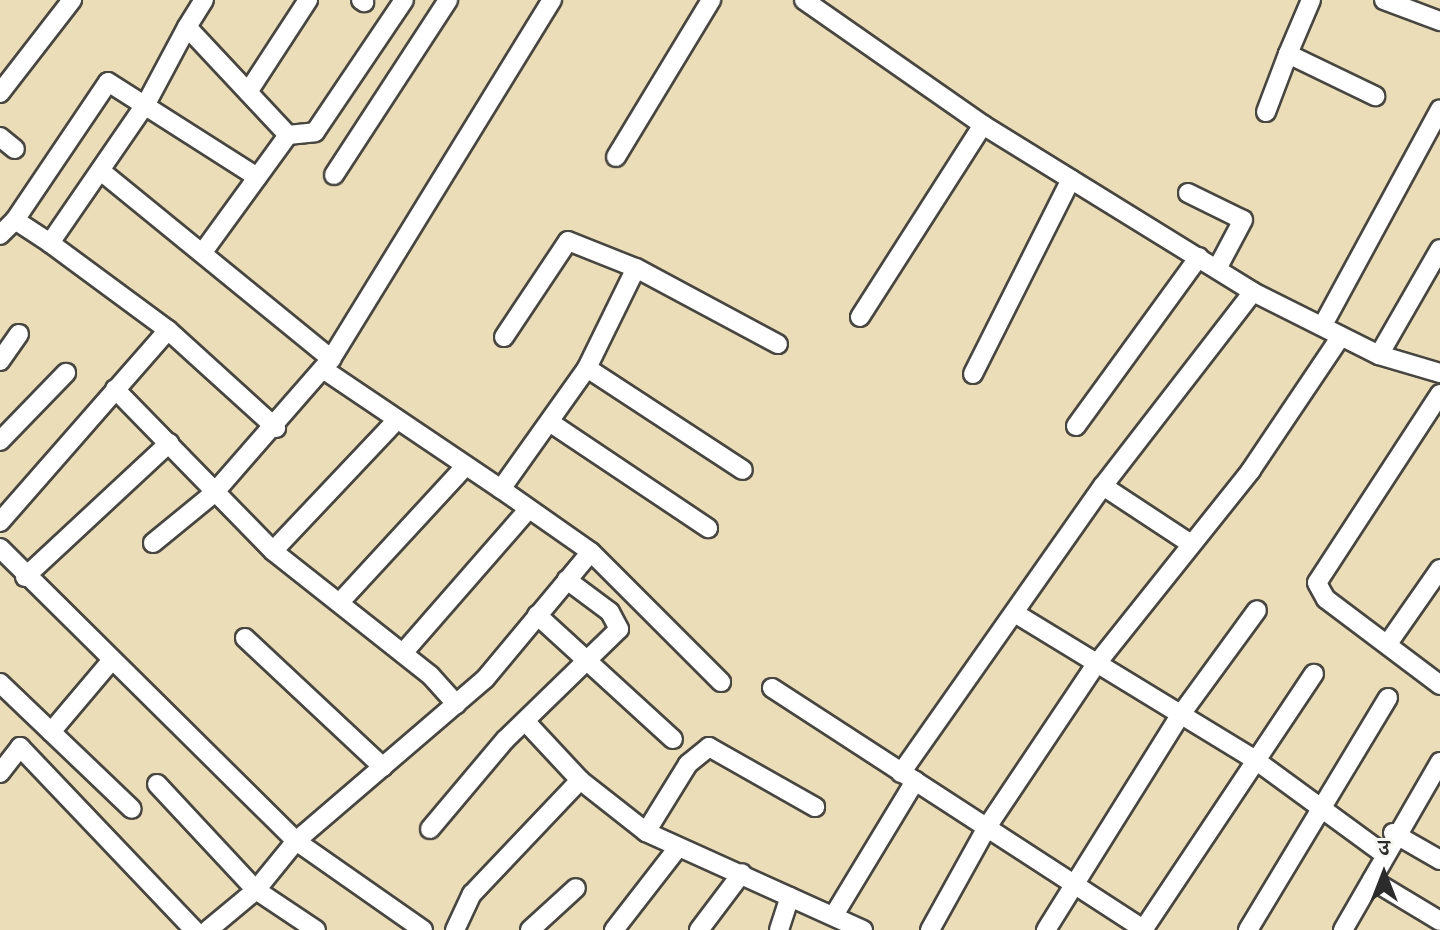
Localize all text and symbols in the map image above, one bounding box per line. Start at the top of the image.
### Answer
north arrow [1344,834,1424,914]
text: उ [1378,834,1390,866]

